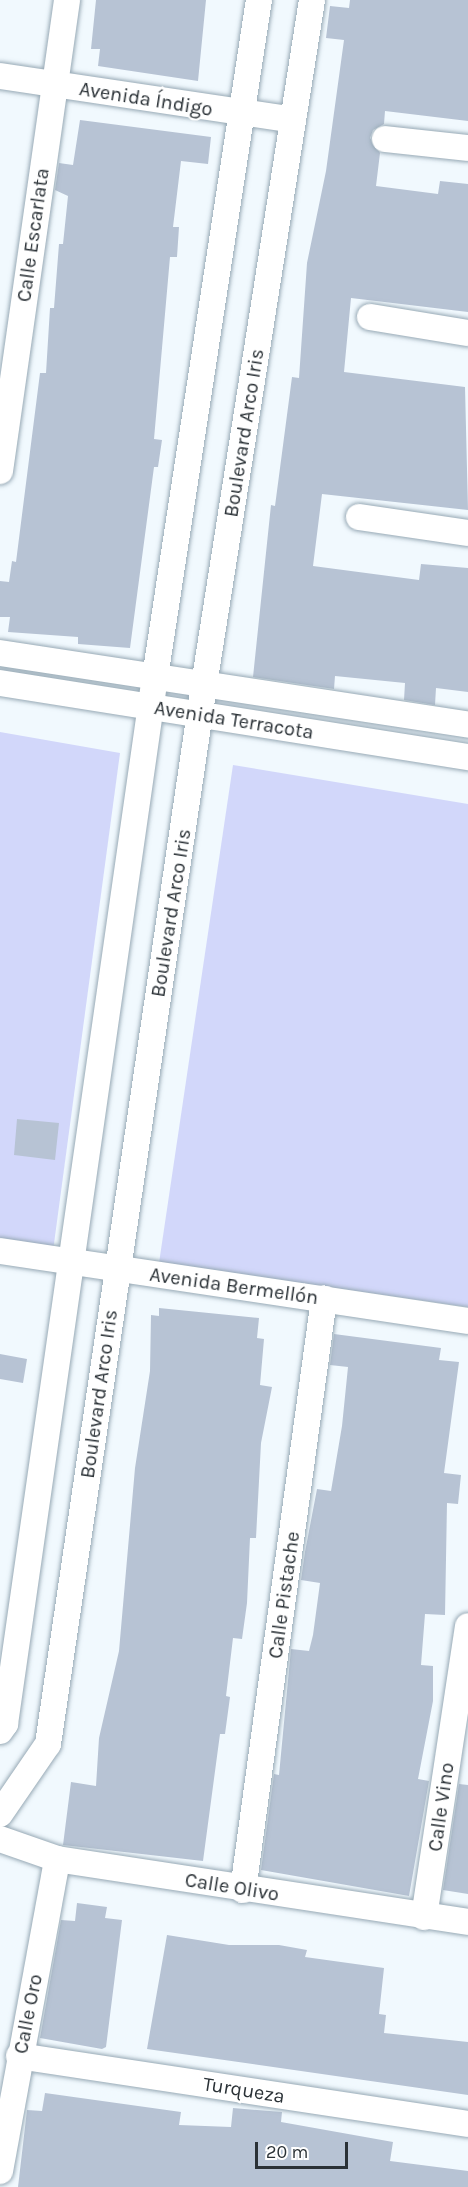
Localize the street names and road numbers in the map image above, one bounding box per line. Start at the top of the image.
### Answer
street label: Avenida Índigo [78,77,214,121]
street label: Calle Escarlata [12,167,54,303]
street label: Boulevard Arco Iris [219,347,269,519]
street label: Avenida Terracota [153,696,315,744]
street label: Boulevard Arco Iris [146,827,196,999]
street label: Avenida Bermellón [148,1262,320,1310]
street label: Boulevard Arco Iris [75,1308,123,1480]
street label: Calle Pistache [263,1530,305,1660]
street label: Calle Vino [423,1761,459,1853]
street label: Calle Olivo [183,1868,281,1906]
street label: Calle Oro [9,1972,47,2056]
street label: Turqueza [201,2072,287,2108]

